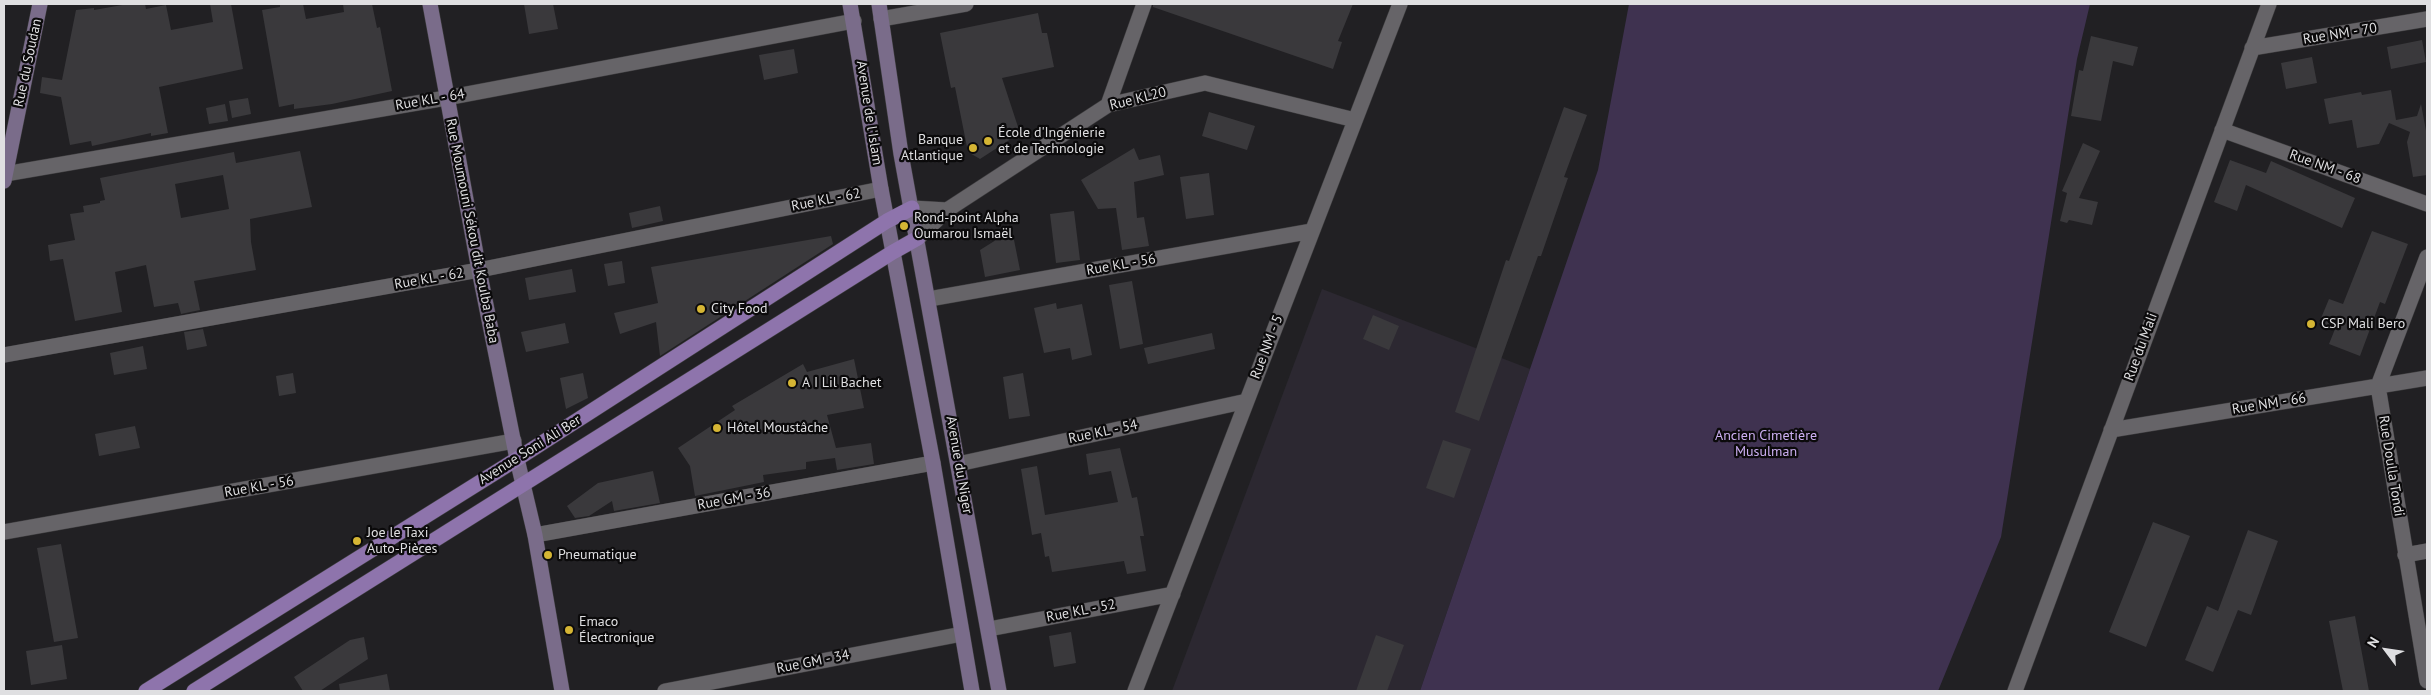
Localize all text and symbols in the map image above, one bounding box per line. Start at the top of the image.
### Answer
street label: Rue du Soudan [10,17,46,109]
street label: Rue NM - 70 [2302,20,2378,48]
street label: Avenue de l'Islam [852,60,886,166]
street label: Rue KL20 [1108,84,1168,114]
street label: Rue KL - 64 [394,86,466,114]
street label: Rue Moumouni Sékou dit Koulba Baba [442,117,502,345]
place label: École d'Ingénierie et de Technologie [998,125,1105,158]
place label: Banque Atlantique [901,132,963,164]
marker: École d'Ingénierie et de Technologie [982,135,994,147]
marker: Banque Atlantique [967,142,979,154]
street label: Rue NM - 68 [2287,146,2363,188]
street label: Rue KL - 62 [790,185,862,215]
place label: Rond-point Alpha Oumarou Ismaël [914,210,1019,242]
marker: Rond-point Alpha Oumarou Ismaël [898,220,910,232]
street label: Rue KL - 56 [1085,251,1157,279]
street label: Rue KL - 62 [393,265,465,293]
place label: City Food [711,301,768,317]
marker: City Food [695,303,707,315]
street label: Rue du Mali [2121,311,2161,383]
street label: Rue NM - 5 [1247,313,1287,381]
place label: CSP Mali Bero [2321,316,2405,332]
marker: CSP Mali Bero [2305,318,2317,330]
place label: A I Lil Bachet [802,375,882,391]
marker: A I Lil Bachet [786,377,798,389]
street label: Rue NM - 66 [2231,390,2307,418]
street label: Avenue Soni Ali Ber [476,412,584,488]
street label: Rue Doulla Tondi [2375,414,2407,518]
street label: Avenue du Niger [942,415,976,515]
street label: Rue KL - 54 [1067,416,1139,448]
place label: Hôtel Moustâche [727,420,828,436]
marker: Hôtel Moustâche [711,422,723,434]
park label: Ancien Cimetière Musulman [1715,428,1817,461]
street label: Rue KL - 56 [223,473,295,501]
street label: Rue GM - 36 [696,484,772,514]
place label: Joe le Taxi Auto-Pièces [367,525,437,558]
marker: Joe le Taxi Auto-Pièces [351,535,363,547]
place label: Pneumatique [558,547,637,563]
marker: Pneumatique [542,549,554,561]
street label: Rue KL - 52 [1045,596,1117,626]
place label: Emaco Électronique [579,614,654,646]
marker: Emaco Électronique [563,624,575,636]
north arrow [2361,625,2411,675]
text: N [2363,634,2383,651]
street label: Rue GM - 34 [775,647,851,677]

